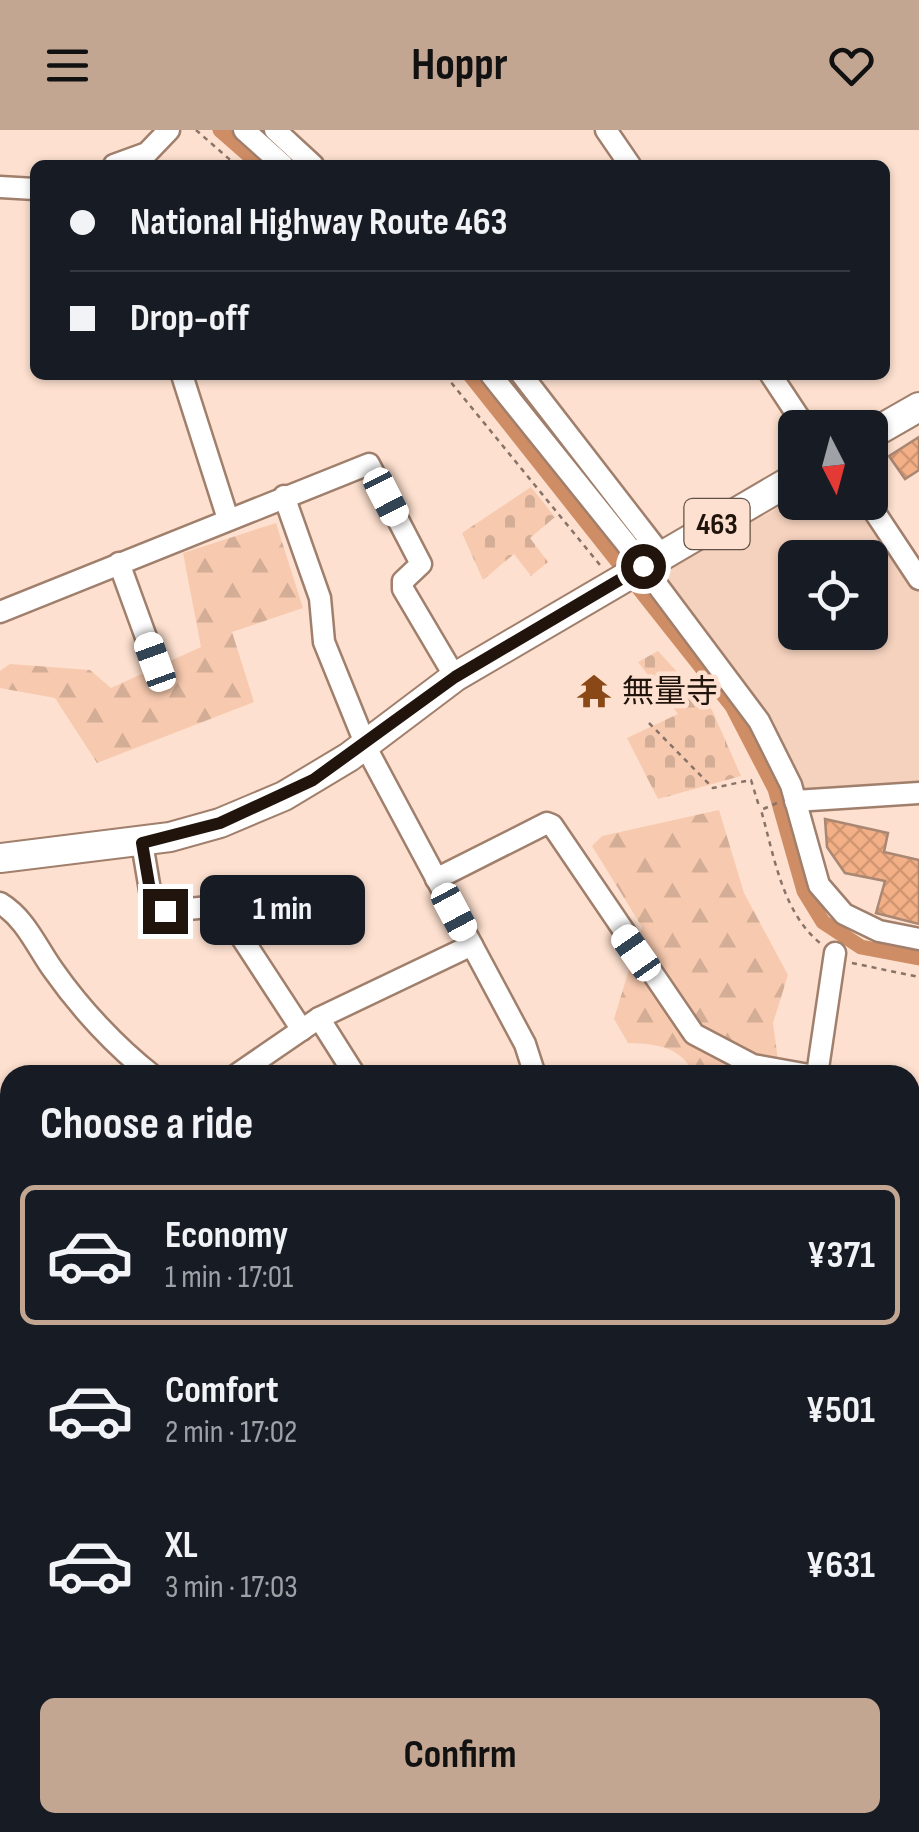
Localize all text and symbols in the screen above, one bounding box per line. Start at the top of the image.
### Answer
icon: menu [40,38,95,93]
text: Hoppr [411,38,508,93]
icon: heart [824,38,879,93]
text: National Highway Route 463 [130,200,508,245]
text: Drop-off [130,296,249,341]
north arrow [778,410,888,520]
map controls [778,410,888,650]
car [359,463,413,531]
road number: 463 [684,499,750,549]
button: locate [778,540,888,650]
route start [621,544,666,589]
car [131,629,179,695]
temple icon: 無量寺 [575,672,613,710]
place label: 無量寺 [622,673,718,712]
callout: 1 min [200,876,365,946]
car [427,878,481,946]
route end [143,889,188,934]
text: 1 min [253,890,312,929]
car [607,920,665,986]
text: Choose a ride [40,1097,253,1152]
icon: car [45,1210,135,1300]
text: Economy [165,1213,288,1258]
text: ¥371 [807,1233,875,1278]
text: 1 min · 17:01 [165,1258,293,1297]
icon: car [45,1365,135,1455]
text: Comfort [165,1368,279,1413]
text: ¥501 [806,1388,875,1433]
text: 2 min · 17:02 [165,1413,297,1452]
icon: car [45,1520,135,1610]
text: XL [165,1523,198,1568]
text: ¥631 [806,1543,875,1588]
text: 3 min · 17:03 [165,1568,298,1607]
button: Confirm [40,1698,880,1813]

